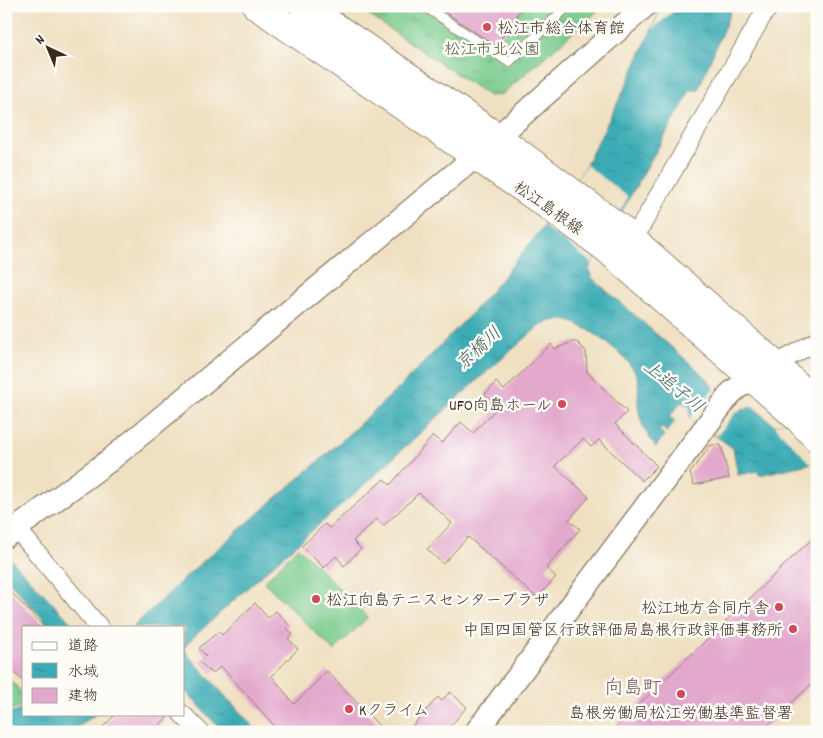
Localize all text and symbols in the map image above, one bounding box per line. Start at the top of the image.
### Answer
place label: 松江市総合体育館 [497,18,625,41]
marker: 松江市総合体育館 [481,21,493,33]
north arrow [22,22,72,72]
text: N [31,30,50,50]
park label: 松江市北公園 [444,39,540,62]
street label: 松江島根線 [508,177,587,241]
water label: 京橋川 [451,322,508,377]
water label: 上追子川 [637,356,708,420]
place label: UFO向島ホール [449,395,552,418]
marker: UFO向島ホール [556,398,568,410]
place label: 松江向島テニスセンタープラザ [326,590,549,613]
marker: 松江向島テニスセンタープラザ [310,593,322,605]
place label: 松江地方合同庁舎 [641,598,769,621]
marker: 松江地方合同庁舎 [773,601,785,613]
place label: 中国四国管区行政評価局島根行政評価事務所 [463,620,783,643]
marker: 中国四国管区行政評価局島根行政評価事務所 [787,623,799,635]
legend [22,626,185,716]
text: 道路 [68,636,98,658]
text: 水域 [68,662,98,684]
district label: 向島町 [604,676,662,703]
text: 建物 [68,686,98,708]
marker: 島根労働局松江労働基準監督署 [675,688,687,700]
place label: Kクライム [359,700,429,723]
marker: Kクライム [343,703,355,715]
place label: 島根労働局松江労働基準監督署 [569,703,793,726]

